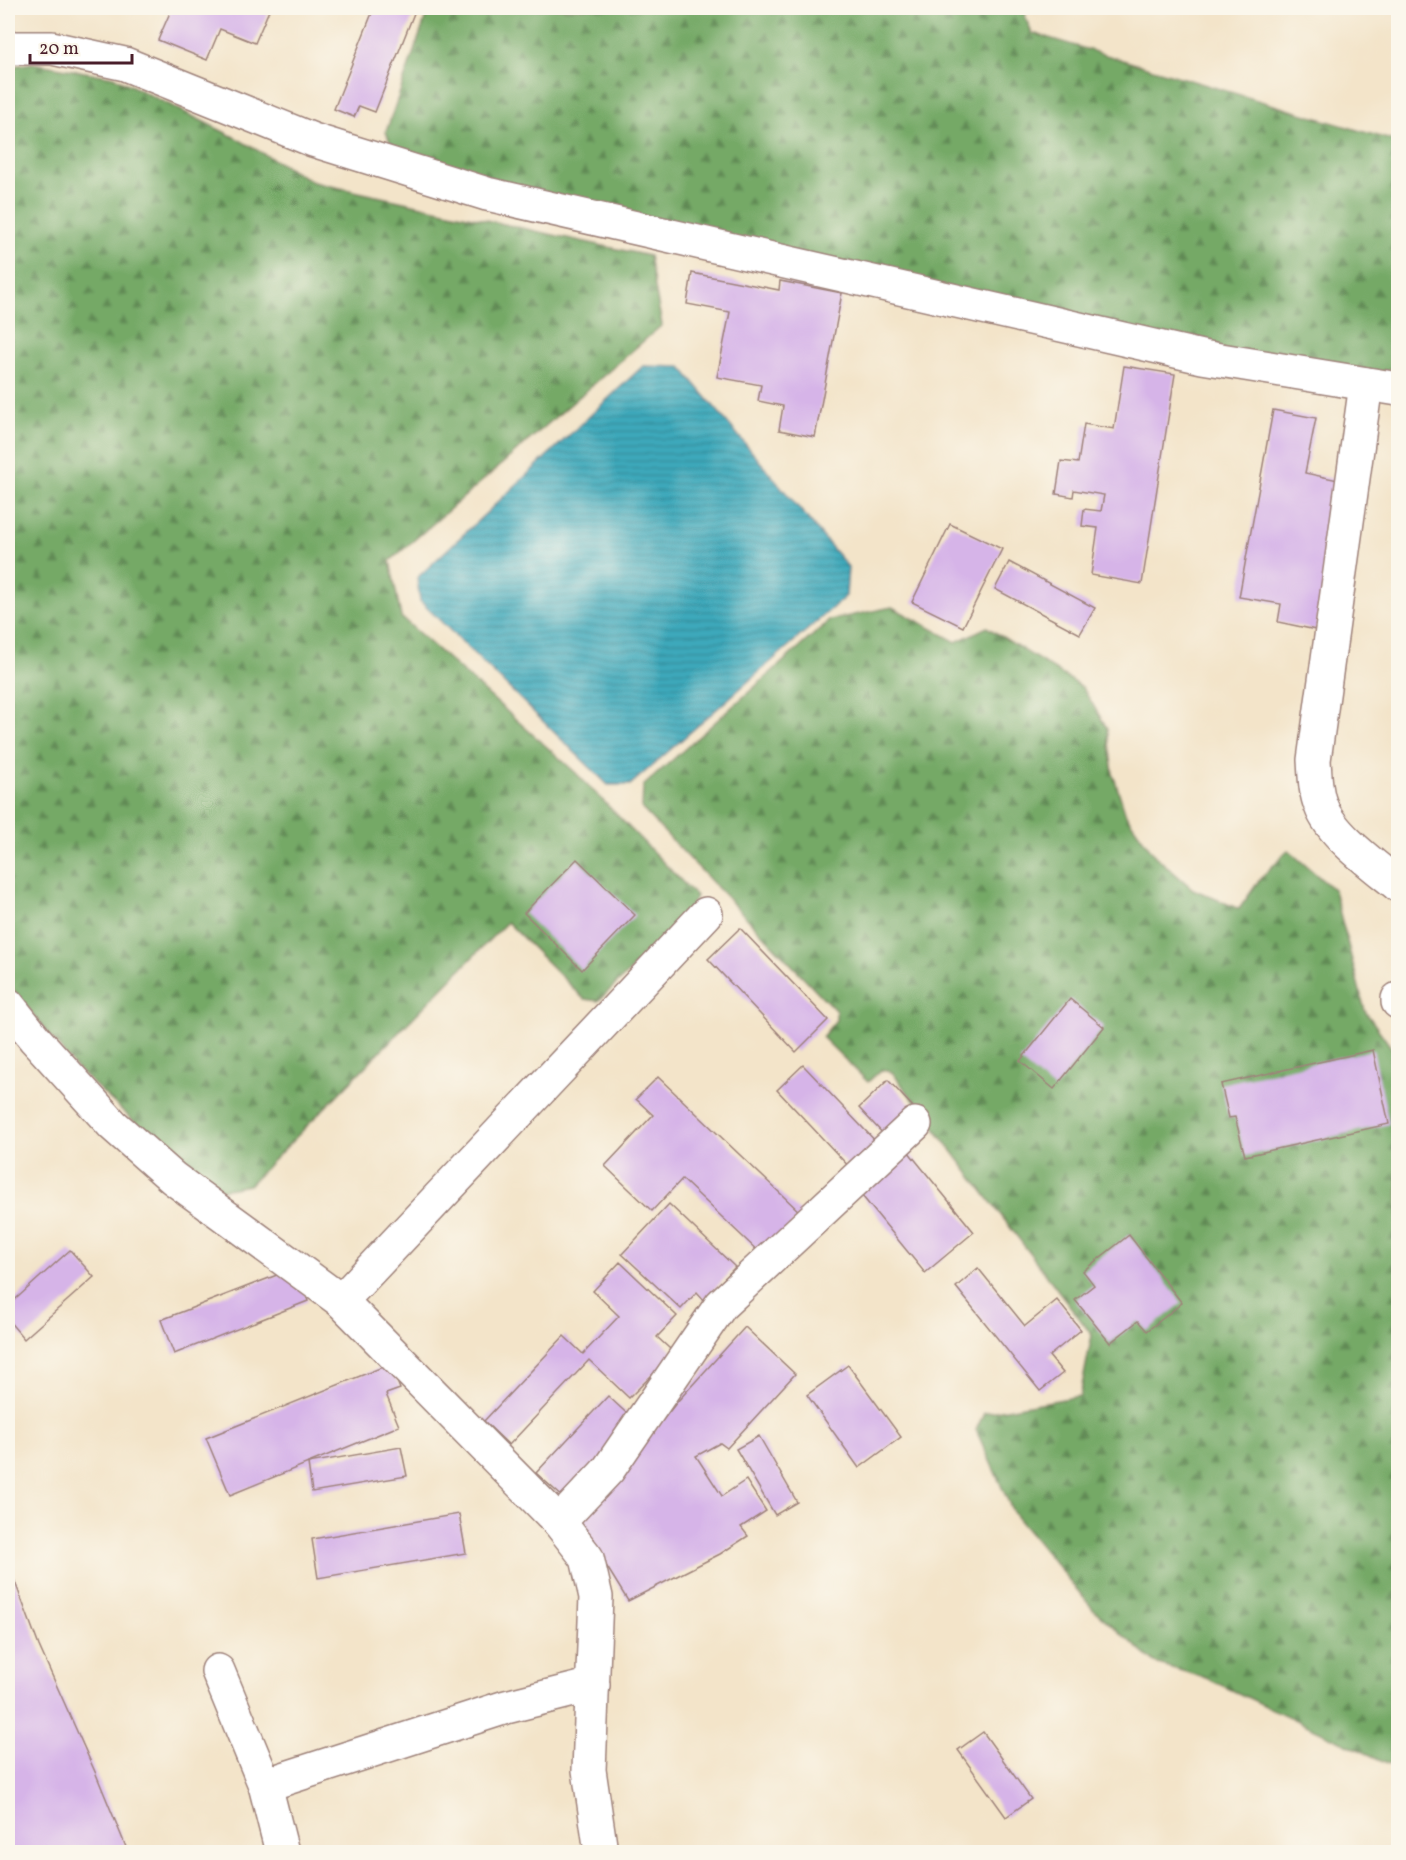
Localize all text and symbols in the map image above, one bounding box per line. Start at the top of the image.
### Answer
scale bar [30,27,132,65]
text: 20 m [39,37,79,62]

